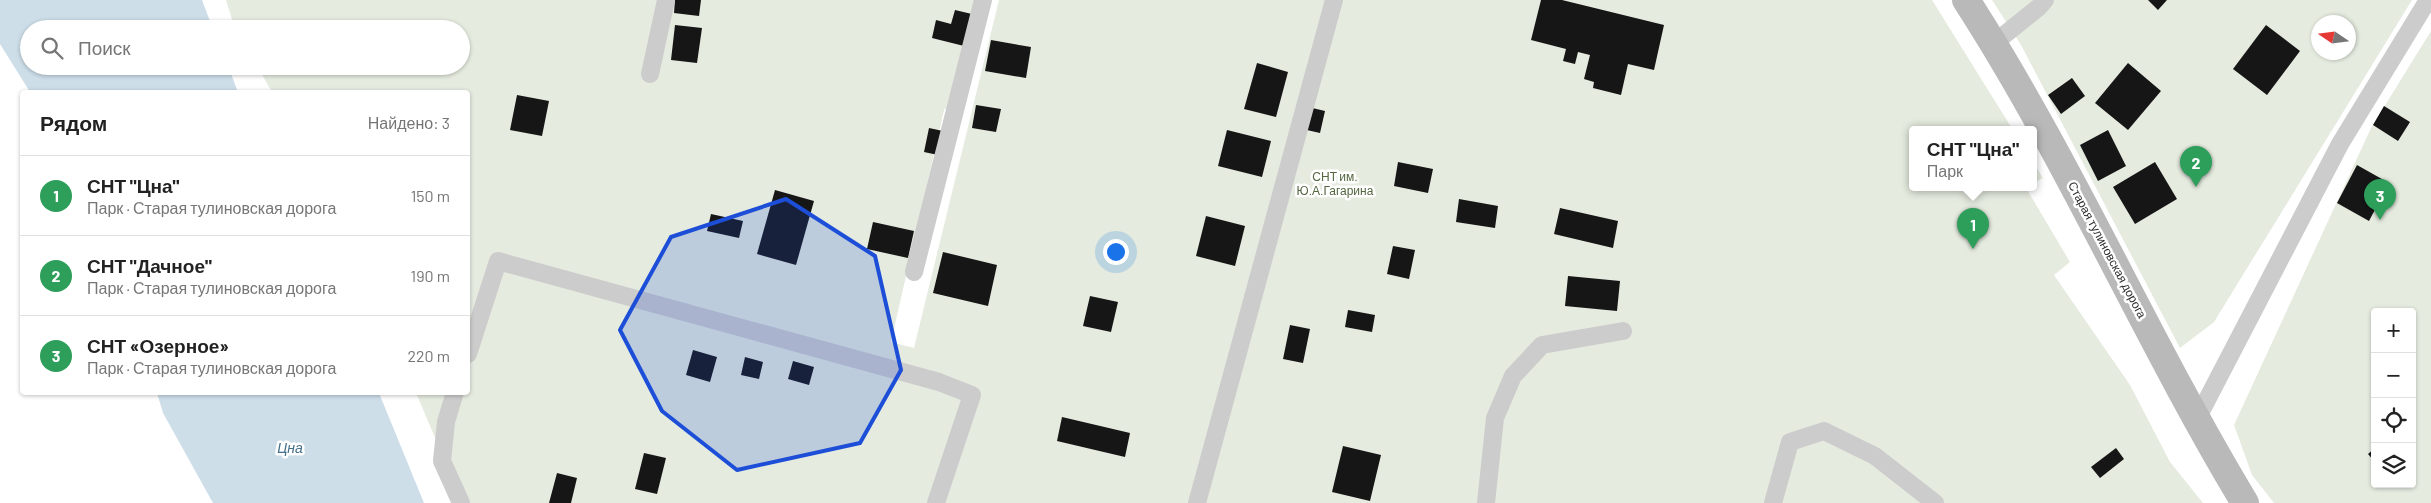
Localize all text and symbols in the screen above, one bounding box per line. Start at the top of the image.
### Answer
north arrow [2311,15,2356,60]
search box [20,20,470,75]
icon: search [38,34,66,62]
text: Поиск [78,36,131,59]
text: Рядом [40,110,107,135]
text: Найдено: 3 [368,113,450,132]
popup [1909,126,2037,191]
text: СНТ "Цна" [1927,137,2019,160]
pin: 2 [2180,146,2212,187]
text: Парк [1927,161,1963,180]
park label: СНТ им. Ю.А.Гагарина [1297,169,1374,198]
text: СНТ "Цна" [87,174,179,197]
street label: Старая тулиновская дорога [2065,179,2150,321]
pin: 3 [2364,179,2396,220]
text: 1 [53,186,59,205]
text: 150 m [411,186,450,205]
text: Парк · Старая тулиновская дорога [87,198,336,217]
pin: 1 [1957,208,1989,249]
your location [1103,239,1129,265]
text: СНТ "Дачное" [87,254,212,277]
text: 2 [52,266,60,285]
text: 190 m [411,266,450,285]
text: Парк · Старая тулиновская дорога [87,278,336,297]
map controls [2371,308,2416,488]
button: + [2371,308,2416,353]
text: СНТ «Озерное» [87,334,229,357]
text: 3 [52,346,60,365]
text: 220 m [407,346,450,365]
button: − [2371,353,2416,398]
text: Парк · Старая тулиновская дорога [87,358,336,377]
button: locate [2371,398,2416,443]
water label: Цна [277,439,303,456]
button: layers [2371,443,2416,488]

